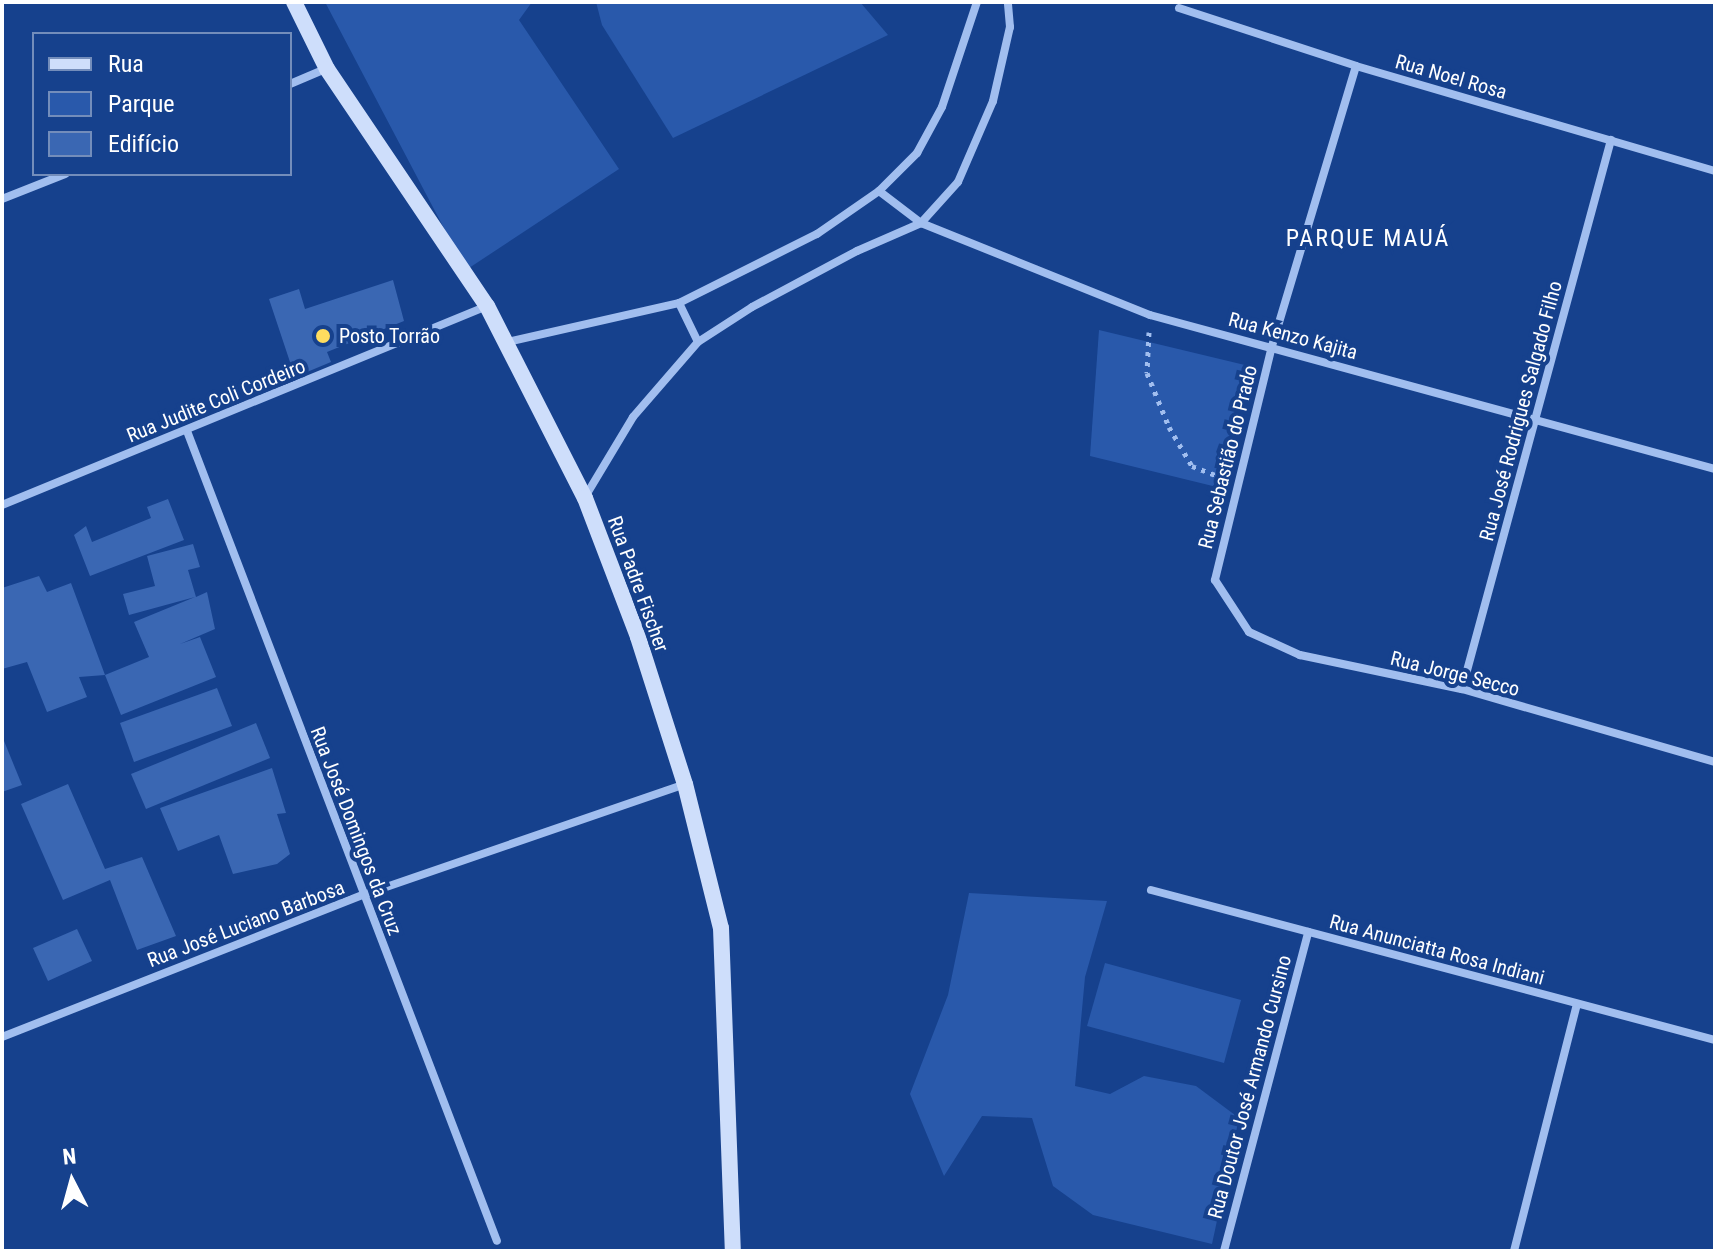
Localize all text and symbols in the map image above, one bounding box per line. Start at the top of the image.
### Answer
legend [32,32,292,176]
text: Rua [108,50,144,78]
street label: Rua Noel Rosa [1393,50,1509,104]
text: Parque [108,90,175,118]
text: Edifício [108,130,179,158]
district label: PARQUE MAUÁ [1286,225,1450,253]
street label: Rua José Rodrigues Salgado Filho [1475,278,1567,544]
street label: Rua Kenzo Kajita [1226,307,1360,365]
place label: Posto Torrão [339,324,440,348]
marker: Posto Torrão [314,327,332,345]
street label: Rua Judite Coli Cordeiro [123,354,309,448]
street label: Rua Sebastião do Prado [1194,363,1262,551]
street label: Rua Padre Fischer [602,513,674,655]
street label: Rua Jorge Secco [1388,646,1522,702]
street label: Rua José Domingos da Cruz [305,723,407,939]
street label: Rua José Luciano Barbosa [144,875,348,973]
street label: Rua Anunciatta Rosa Indiani [1327,910,1547,990]
street label: Rua Doutor José Armando Cursino [1203,953,1297,1221]
north arrow [32,1141,112,1221]
text: N [61,1143,77,1170]

